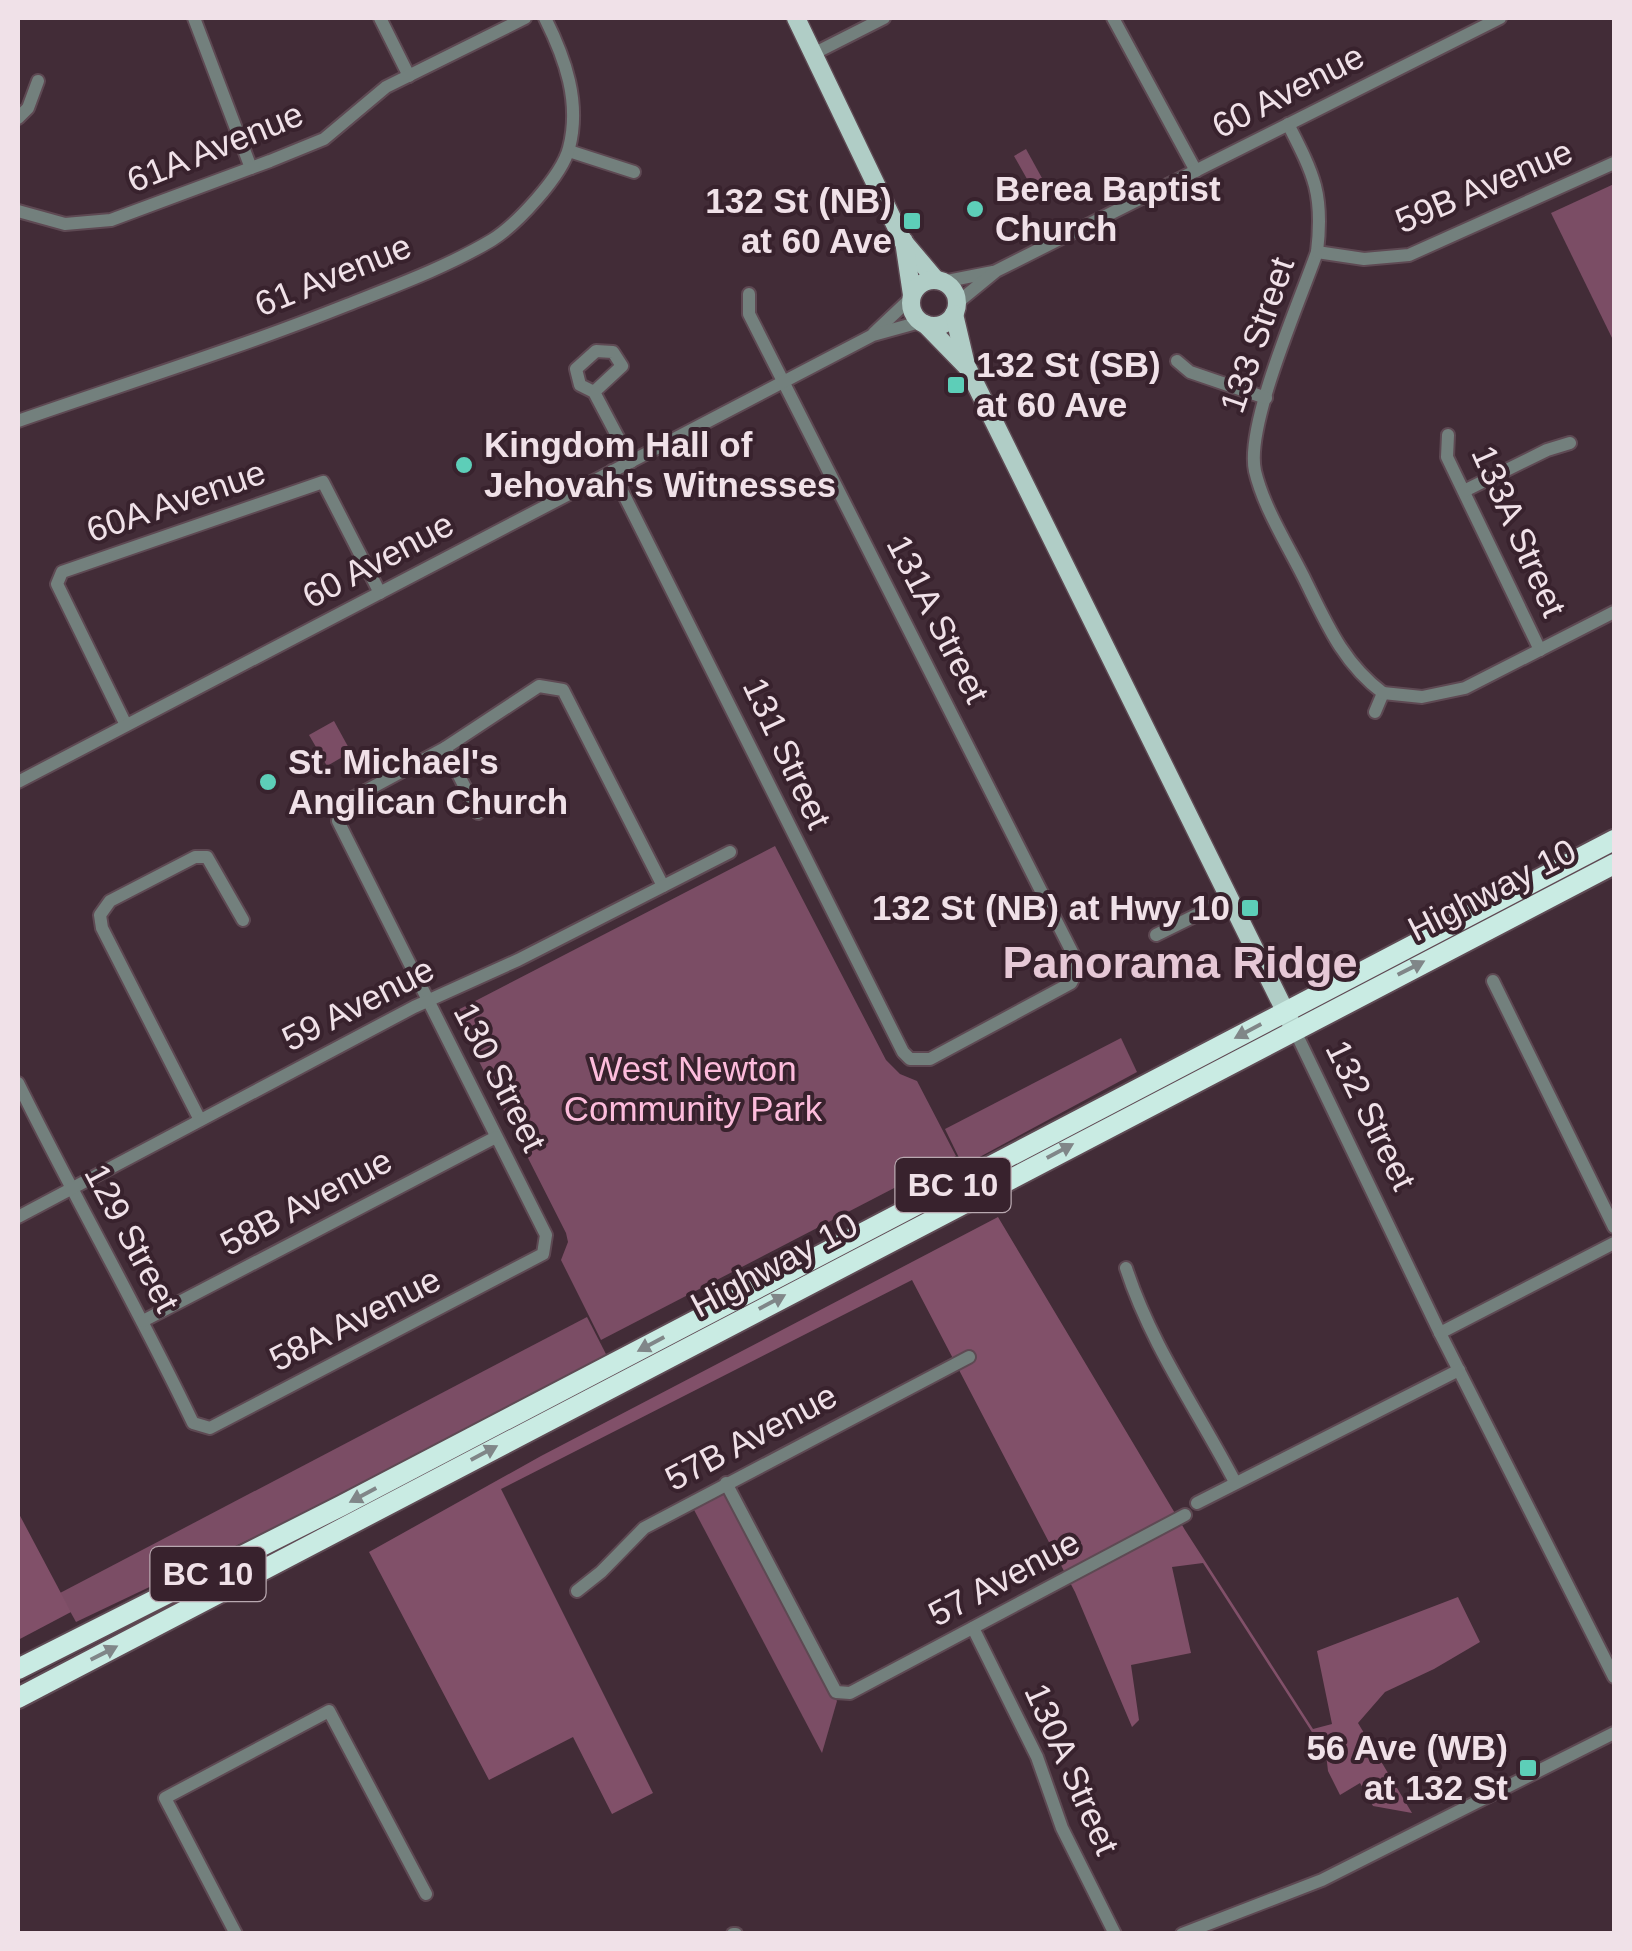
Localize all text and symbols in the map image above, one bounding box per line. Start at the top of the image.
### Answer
street label: 60 Avenue [1205,36,1370,145]
street label: 61A Avenue [121,94,308,199]
street label: 59B Avenue [1390,131,1578,240]
place label: Berea Baptist Church [995,169,1221,248]
place label: 132 St (NB) at 60 Ave [705,181,892,260]
marker: Berea Baptist Church [964,198,986,220]
marker: 132 St (NB) at 60 Ave [901,210,923,232]
street label: 61 Avenue [249,226,417,323]
street label: 133 Street [1212,252,1301,418]
place label: 132 St (SB) at 60 Ave [976,345,1161,424]
marker: 132 St (SB) at 60 Ave [945,374,967,396]
place label: Kingdom Hall of Jehovah's Witnesses [484,425,836,504]
street label: 133A Street [1464,439,1575,623]
street label: 60A Avenue [81,452,270,549]
marker: Kingdom Hall of Jehovah's Witnesses [453,454,475,476]
street label: 60 Avenue [296,504,460,615]
street label: 131A Street [880,528,997,709]
street label: 131 Street [736,671,839,834]
place label: St. Michael's Anglican Church [288,742,568,821]
marker: St. Michael's Anglican Church [257,771,279,793]
street label: Highway 10 [1401,831,1582,948]
place label: 132 St (NB) at Hwy 10 [872,888,1230,927]
marker: 132 St (NB) at Hwy 10 [1239,897,1261,919]
district label: Panorama Ridge [1002,937,1358,988]
street label: 59 Avenue [275,949,440,1058]
one-way arrow [1397,960,1426,977]
street label: 130 Street [446,996,555,1158]
one-way arrow [1234,1022,1263,1039]
street label: 132 Street [1319,1034,1424,1196]
park label: West Newton Community Park [564,1049,823,1128]
street label: 58B Avenue [214,1140,398,1263]
one-way arrow [1046,1143,1075,1160]
street label: 129 Street [77,1157,188,1318]
road number: BC 10 [896,1158,1010,1212]
street label: Highway 10 [684,1204,864,1325]
street label: 58A Avenue [263,1259,447,1378]
one-way arrow [758,1294,787,1311]
one-way arrow [636,1335,665,1352]
street label: 57B Avenue [659,1375,843,1498]
one-way arrow [470,1445,499,1462]
one-way arrow [348,1486,377,1503]
street label: 57 Avenue [922,1522,1086,1633]
road number: BC 10 [150,1547,266,1601]
one-way arrow [90,1645,119,1662]
street label: 130A Street [1017,1677,1128,1861]
place label: 56 Ave (WB) at 132 St [1306,1728,1508,1807]
marker: 56 Ave (WB) at 132 St [1517,1757,1539,1779]

